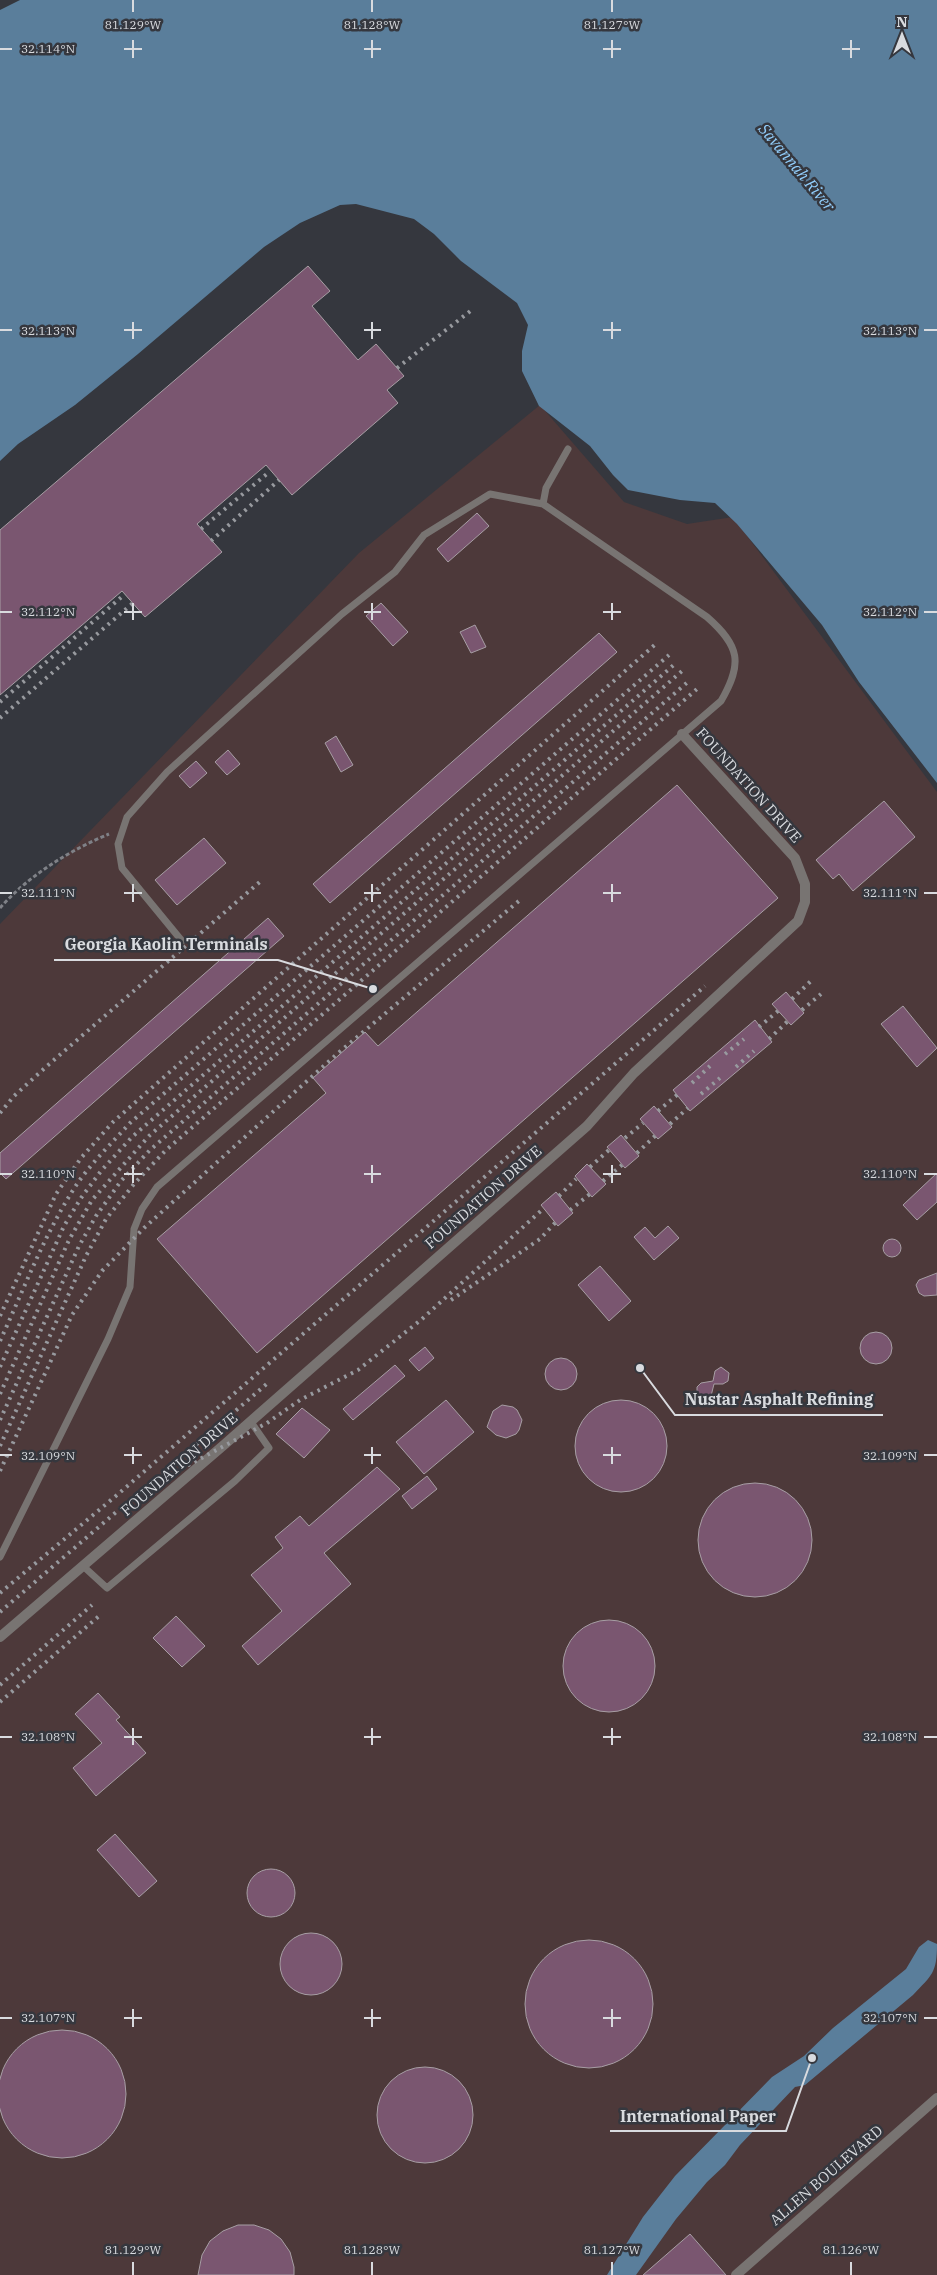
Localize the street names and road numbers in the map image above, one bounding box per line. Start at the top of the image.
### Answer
street label: FOUNDATION DRIVE [692,723,806,847]
street label: FOUNDATION DRIVE [421,1141,545,1253]
street label: FOUNDATION DRIVE [117,1408,241,1520]
street label: ALLEN BOULEVARD [766,2121,886,2229]

